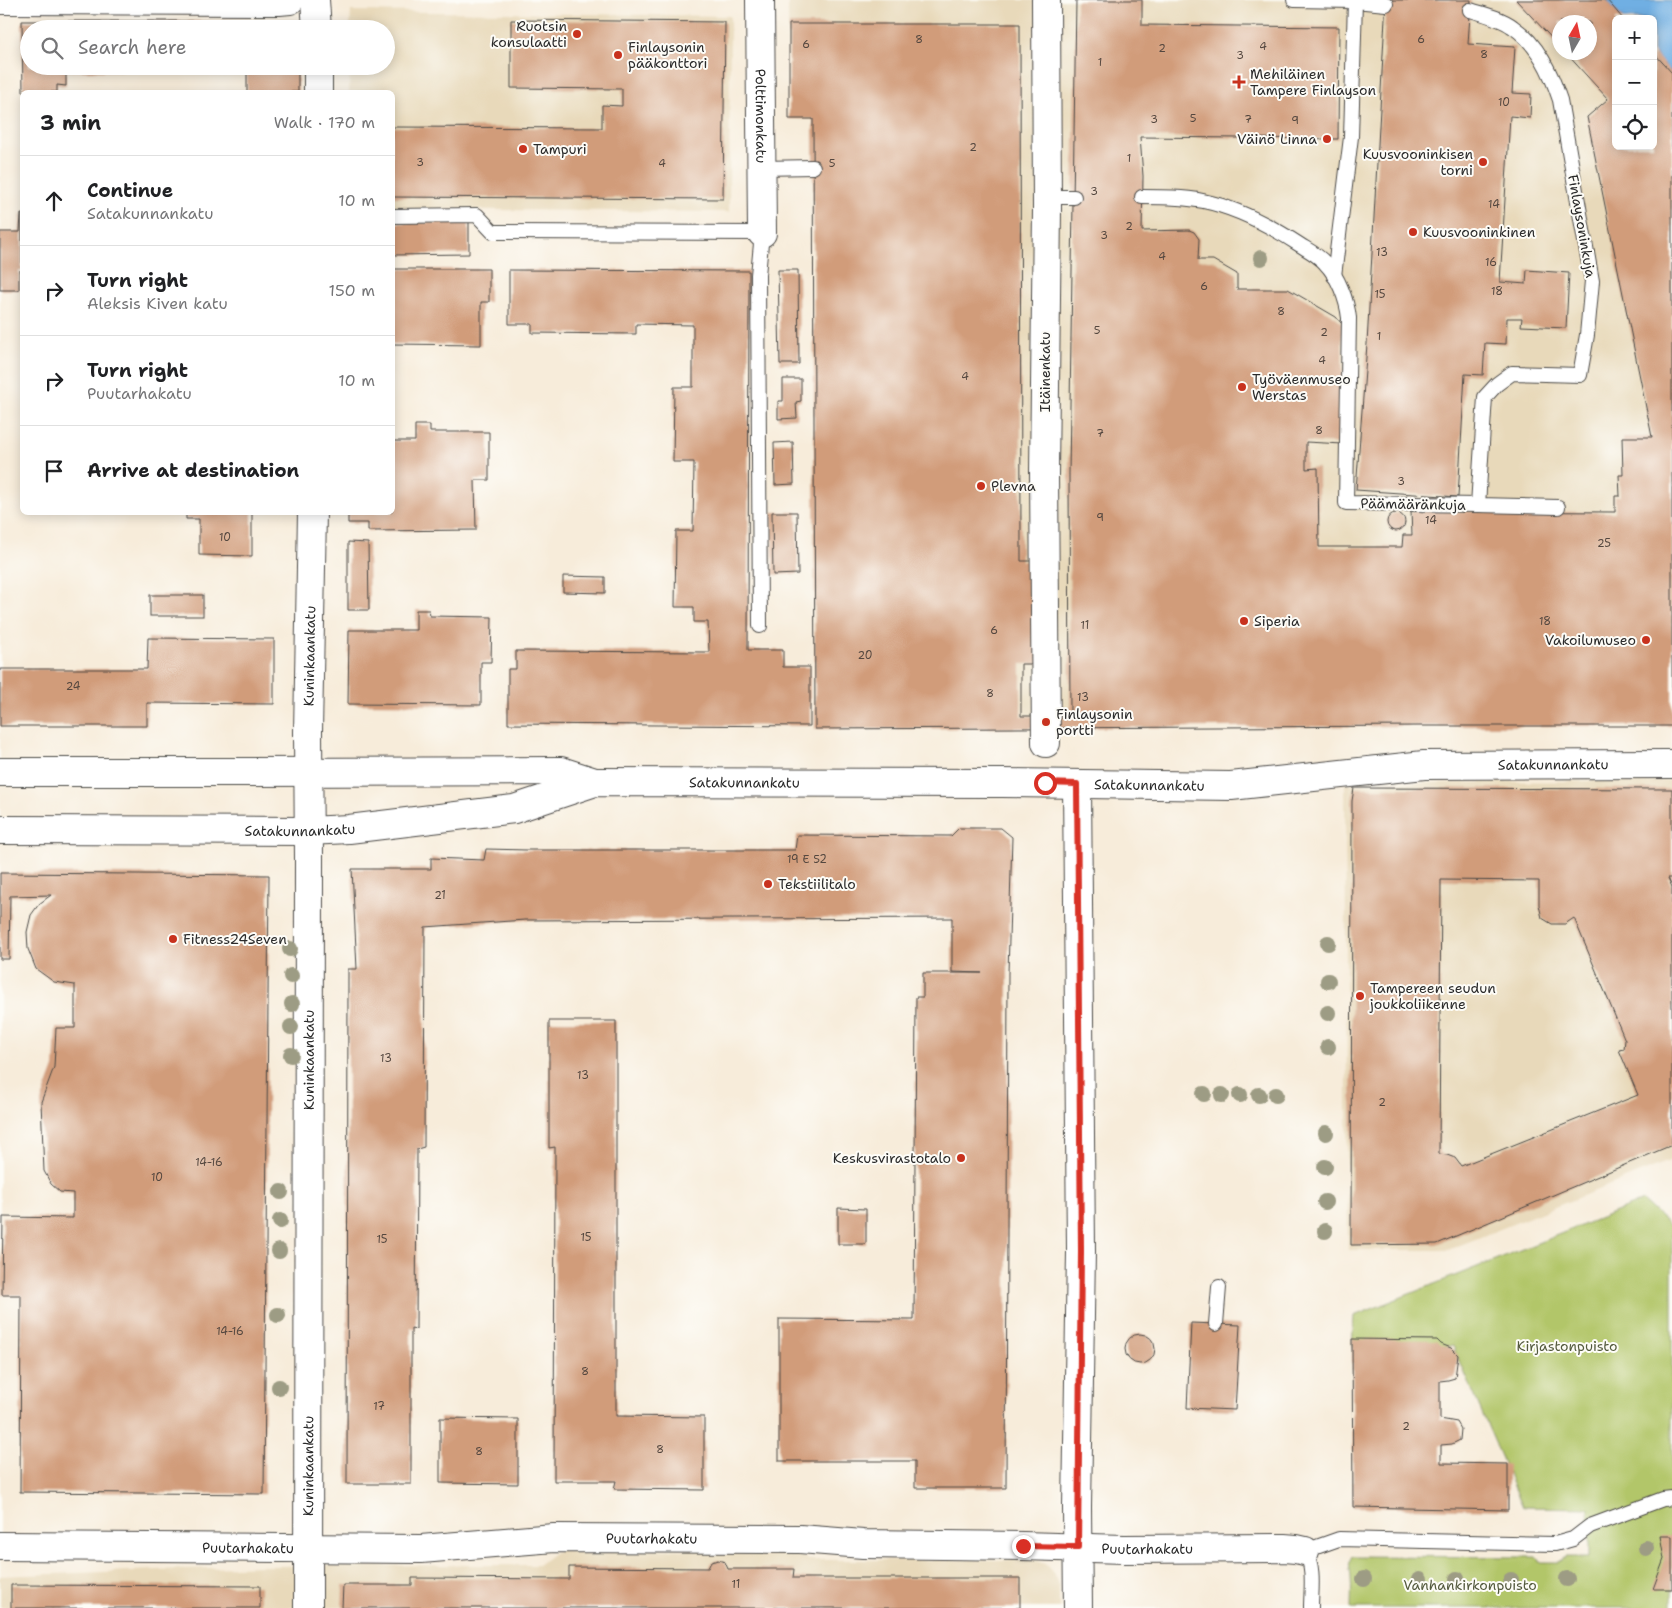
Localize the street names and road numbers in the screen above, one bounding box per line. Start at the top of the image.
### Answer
street label: Polttimonkatu [752,69,770,163]
street label: Finlaysoninkuja [1564,173,1600,279]
street label: Itäinenkatu [1036,332,1054,412]
street label: Päämääränkuja [1360,494,1466,514]
street label: Kuninkaankatu [299,606,319,707]
street label: Satakunnankatu [1498,755,1609,774]
street label: Satakunnankatu [689,773,800,792]
street label: Satakunnankatu [1094,775,1205,795]
street label: Satakunnankatu [245,819,356,840]
street label: Kuninkaankatu [300,1010,318,1110]
street label: Kuninkaankatu [299,1416,317,1516]
street label: Puutarhakatu [606,1529,697,1548]
street label: Puutarhakatu [202,1538,294,1557]
street label: Puutarhakatu [1101,1539,1193,1558]

